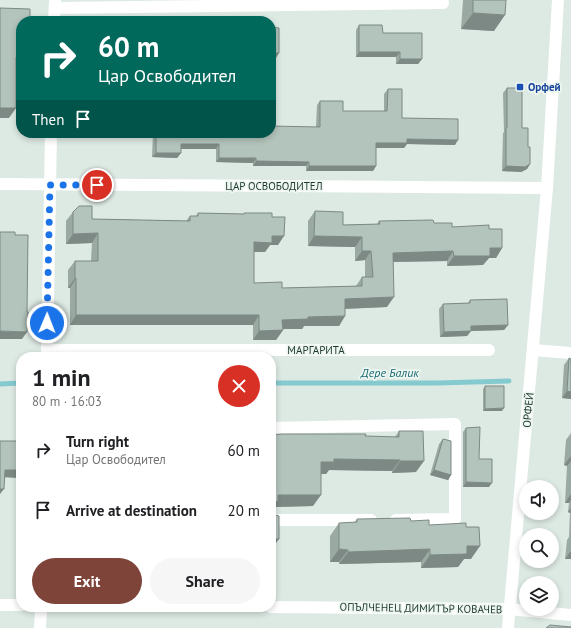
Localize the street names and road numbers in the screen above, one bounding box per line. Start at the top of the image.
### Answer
street label: ЦАР ОСВОБОДИТЕЛ [225,179,323,193]
street label: МАРГАРИТА [287,343,345,357]
street label: ОРФЕЙ [519,392,537,428]
street label: ОПЪЛЧЕНЕЦ ДИМИТЪР КОВАЧЕВ [340,600,502,616]

